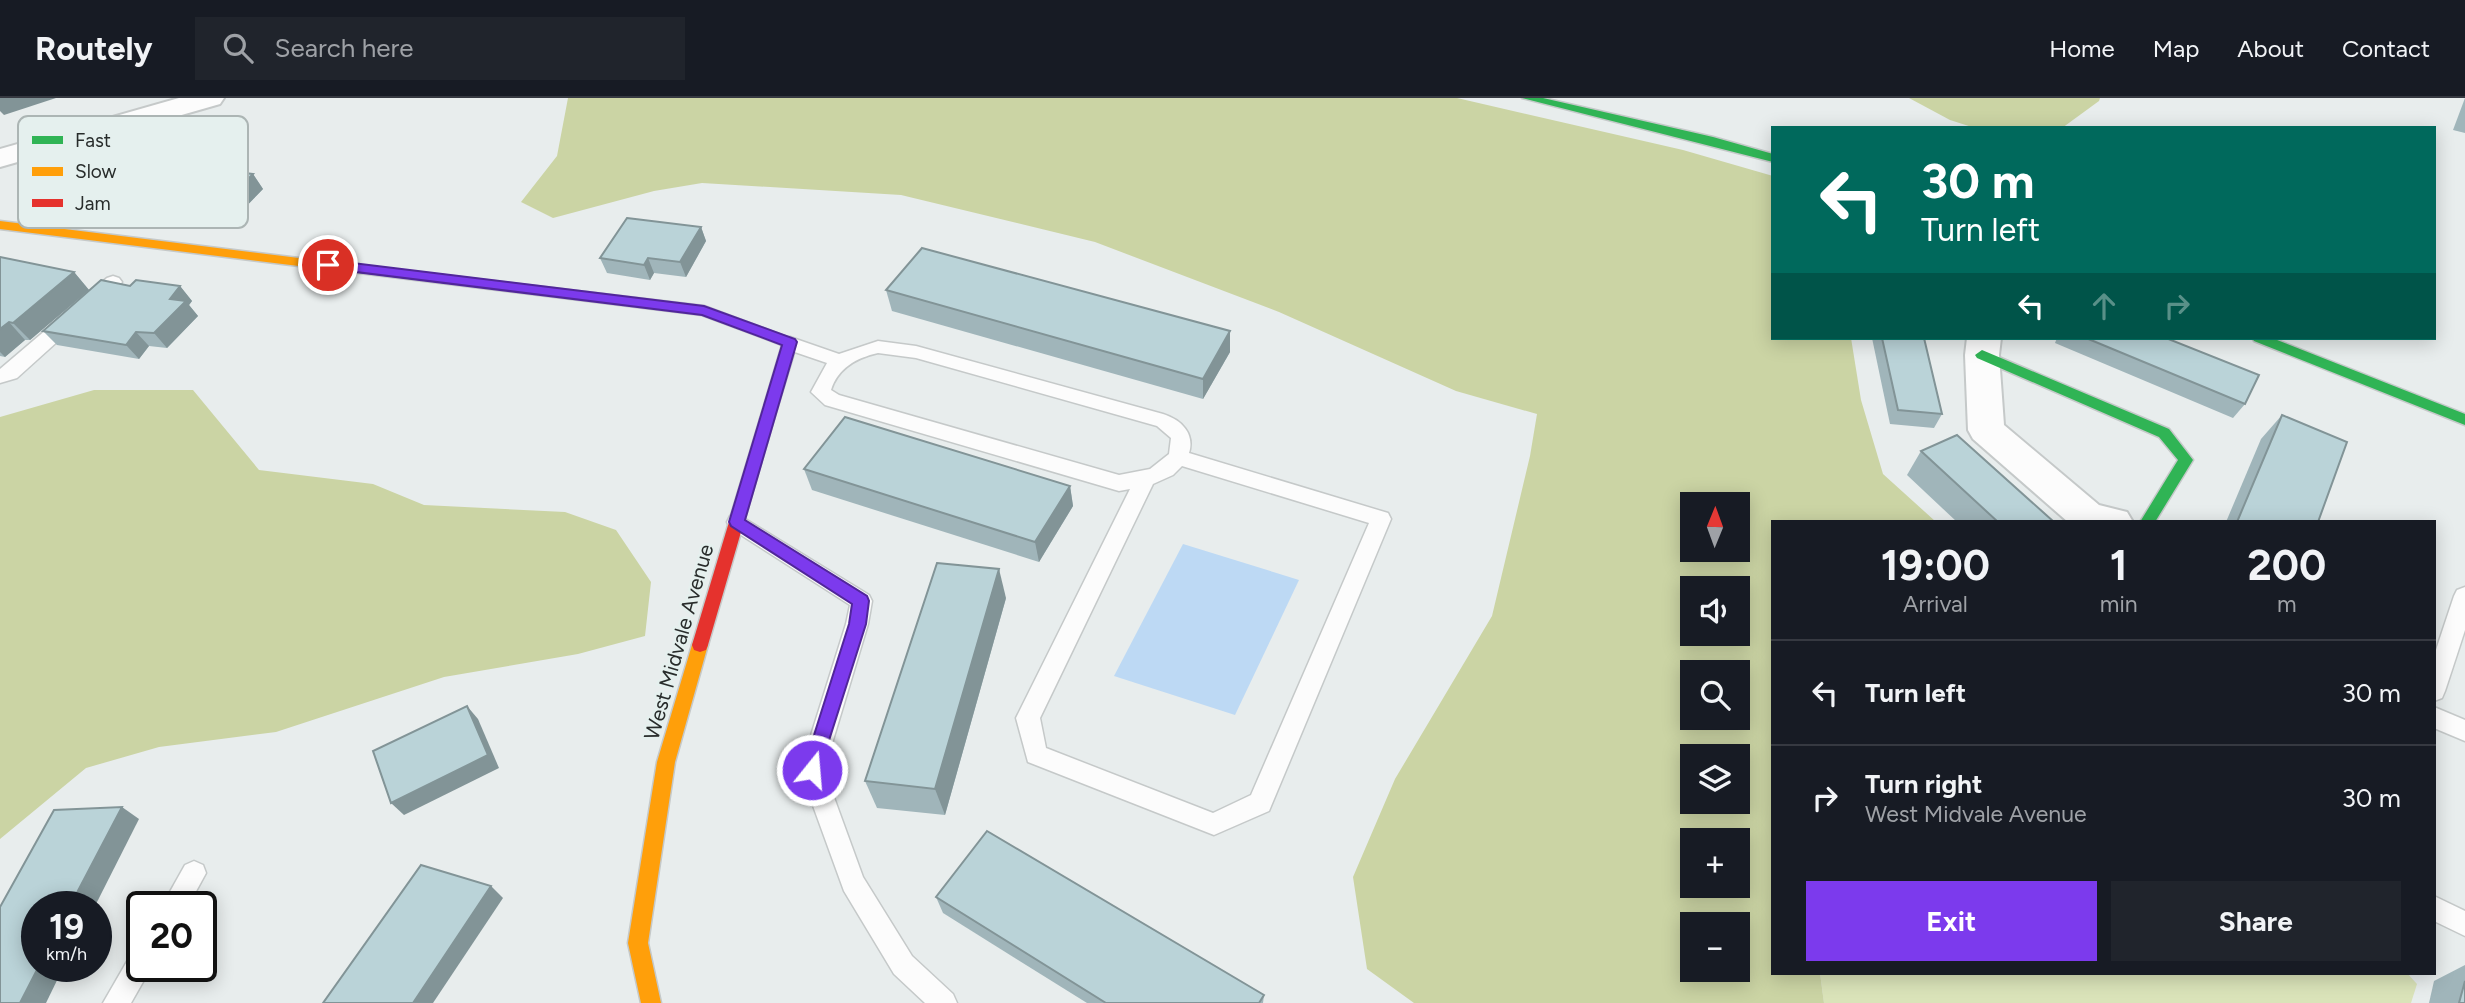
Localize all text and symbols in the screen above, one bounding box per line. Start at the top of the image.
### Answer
search box [195,17,685,80]
text: Routely [35,29,153,68]
icon: search [219,29,257,67]
text: Search here [275,32,414,64]
text: Home [2049,34,2115,63]
text: Map [2153,34,2199,63]
text: About [2237,34,2304,63]
text: Contact [2342,34,2430,63]
legend [18,116,248,228]
text: Fast [75,129,111,152]
text: 30 m [1921,151,2034,210]
icon: left [1806,154,1897,245]
text: Slow [75,160,117,183]
text: Jam [75,192,111,215]
text: Turn left [1921,211,2040,249]
pin [298,235,358,295]
icon: arrive [309,246,347,284]
icon: left [2012,287,2050,325]
icon: ahead [2085,287,2123,325]
icon: right [2158,287,2196,325]
north arrow [1680,492,1750,562]
map controls [1680,492,1750,982]
text: 19:00 [1881,540,1990,591]
text: 1 [2110,540,2128,591]
text: 200 [2247,540,2326,591]
street label: West Midvale Avenue [639,541,718,743]
button: sound [1680,576,1750,646]
text: Arrival [1903,590,1968,618]
text: min [2100,590,2138,618]
text: m [2277,590,2297,618]
button: search [1680,660,1750,730]
icon: left [1806,674,1844,712]
text: Turn left [1865,677,1966,709]
text: 30 m [2342,677,2401,709]
position arrow [775,733,849,807]
button: layers [1680,744,1750,814]
text: Turn right [1865,768,1982,800]
icon: right [1806,779,1844,817]
text: 30 m [2342,782,2401,814]
text: West Midvale Avenue [1865,800,2087,828]
button: + [1680,828,1750,898]
button: Exit [1806,881,2097,961]
button: Share [2111,881,2401,961]
speed limit sign: 20 [126,891,217,982]
text: 19 [49,906,84,948]
button: − [1680,912,1750,982]
text: km/h [46,943,87,965]

